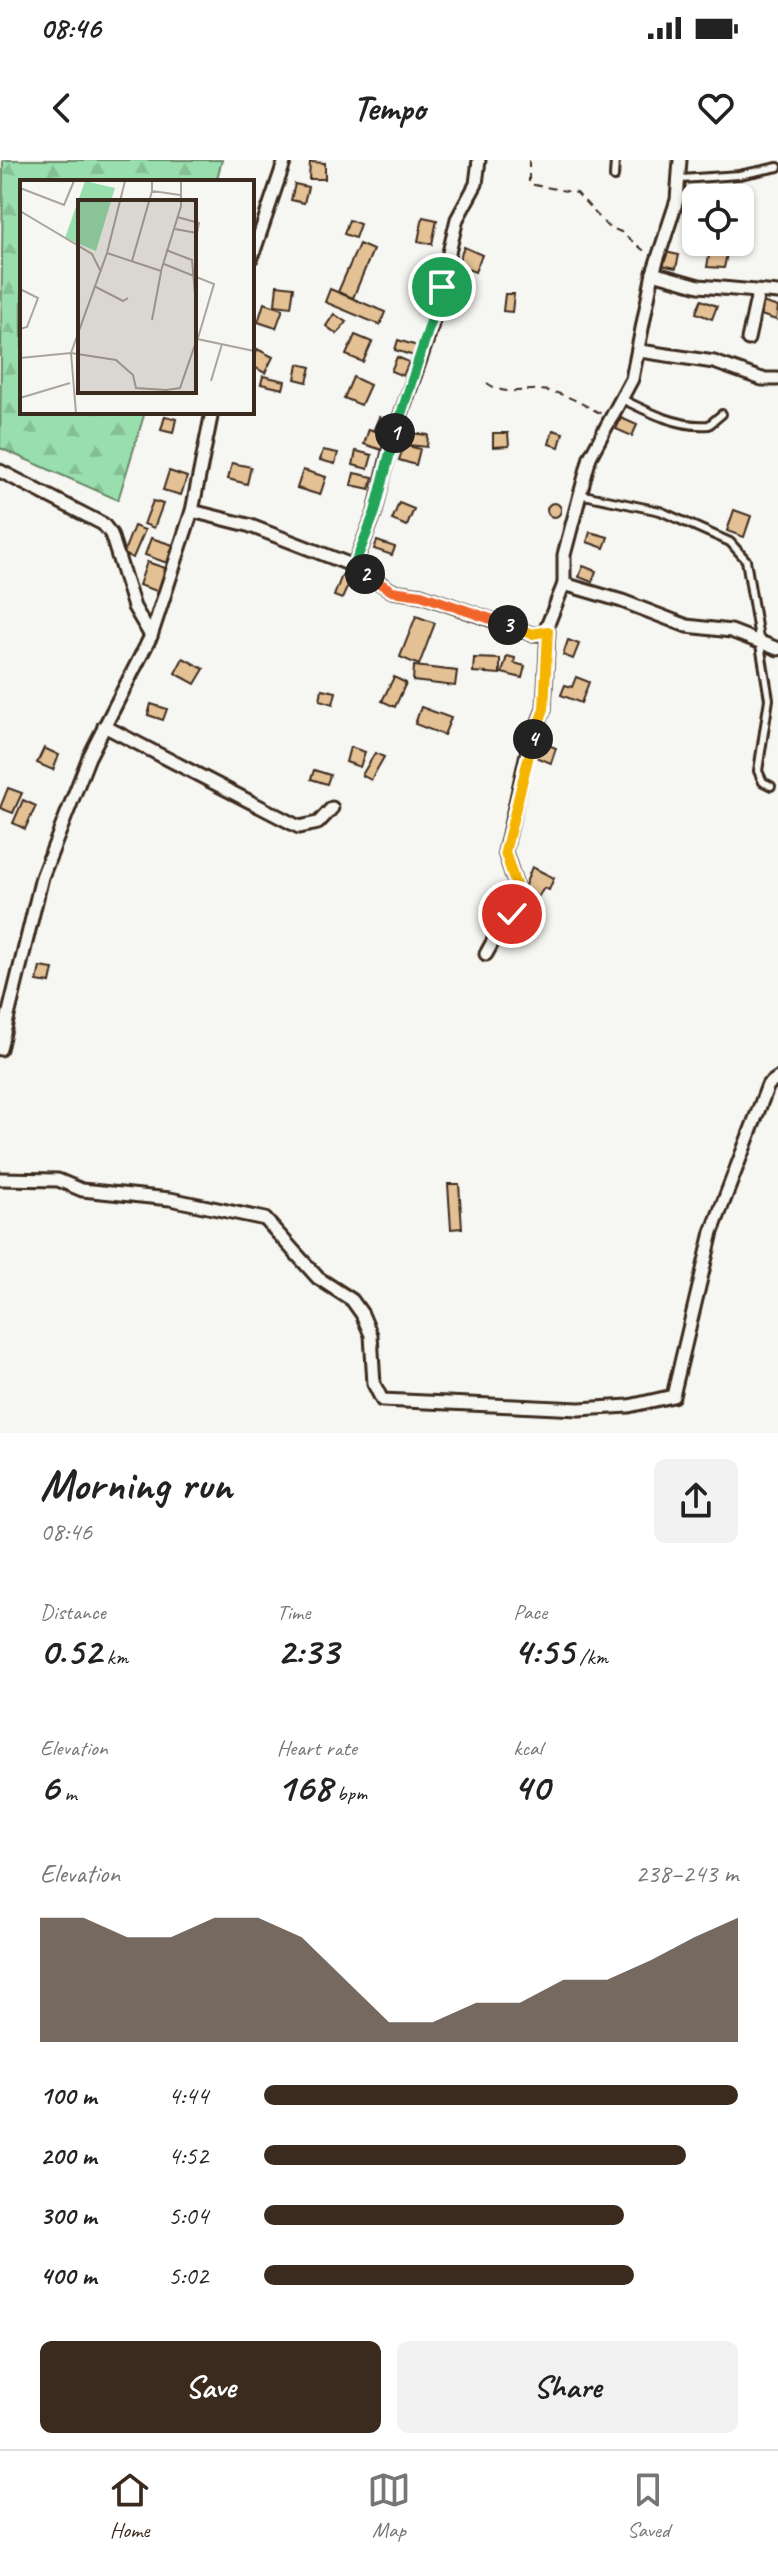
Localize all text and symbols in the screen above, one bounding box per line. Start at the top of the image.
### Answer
text: 08:46 [40,9,101,47]
text: Tempo [353,85,425,131]
icon: back [40,86,84,130]
icon: heart [694,86,738,130]
inset map [20,180,254,414]
map controls [682,184,754,256]
button: locate [682,184,754,256]
pin [408,253,476,321]
icon: arrive [420,265,464,309]
pin: 1 [375,413,415,453]
text: 1 [390,419,400,447]
pin: 2 [345,554,385,594]
text: 2 [360,560,370,588]
pin: 3 [488,605,528,645]
text: 3 [503,611,513,639]
pin: 4 [513,719,553,759]
text: 4 [528,725,538,753]
pin [478,880,546,948]
icon: check [490,892,534,936]
text: Morning run [40,1457,232,1512]
button: share [654,1459,738,1543]
text: 08:46 [40,1515,92,1548]
text: Distance [40,1598,106,1626]
text: Time [277,1598,310,1626]
text: Pace [513,1598,547,1626]
text: 0.52 [40,1626,101,1676]
text: 2:33 [277,1626,339,1676]
text: 4:55 [513,1626,574,1676]
text: km [101,1643,128,1671]
text: /km [574,1643,608,1671]
text: Elevation [40,1734,108,1762]
text: Heart rate [277,1734,357,1762]
text: kcal [513,1734,542,1762]
text: 6 [40,1762,59,1812]
text: 168 [277,1762,332,1812]
text: 40 [513,1762,549,1812]
text: m [59,1779,77,1807]
text: bpm [332,1779,367,1807]
text: Elevation [40,1857,120,1890]
text: 238–243 m [635,1857,738,1890]
text: 100 m [40,2079,96,2112]
text: 4:44 [168,2079,208,2112]
text: 200 m [40,2139,96,2172]
text: 4:52 [168,2139,208,2172]
text: 300 m [40,2199,96,2232]
text: 5:04 [168,2199,208,2232]
text: 400 m [40,2259,96,2292]
text: 5:02 [168,2259,208,2292]
button: Save [40,2341,381,2433]
button: Share [397,2341,738,2433]
tab: Home [108,2468,152,2544]
tab: Map [367,2468,411,2544]
tab: Saved [626,2468,670,2544]

